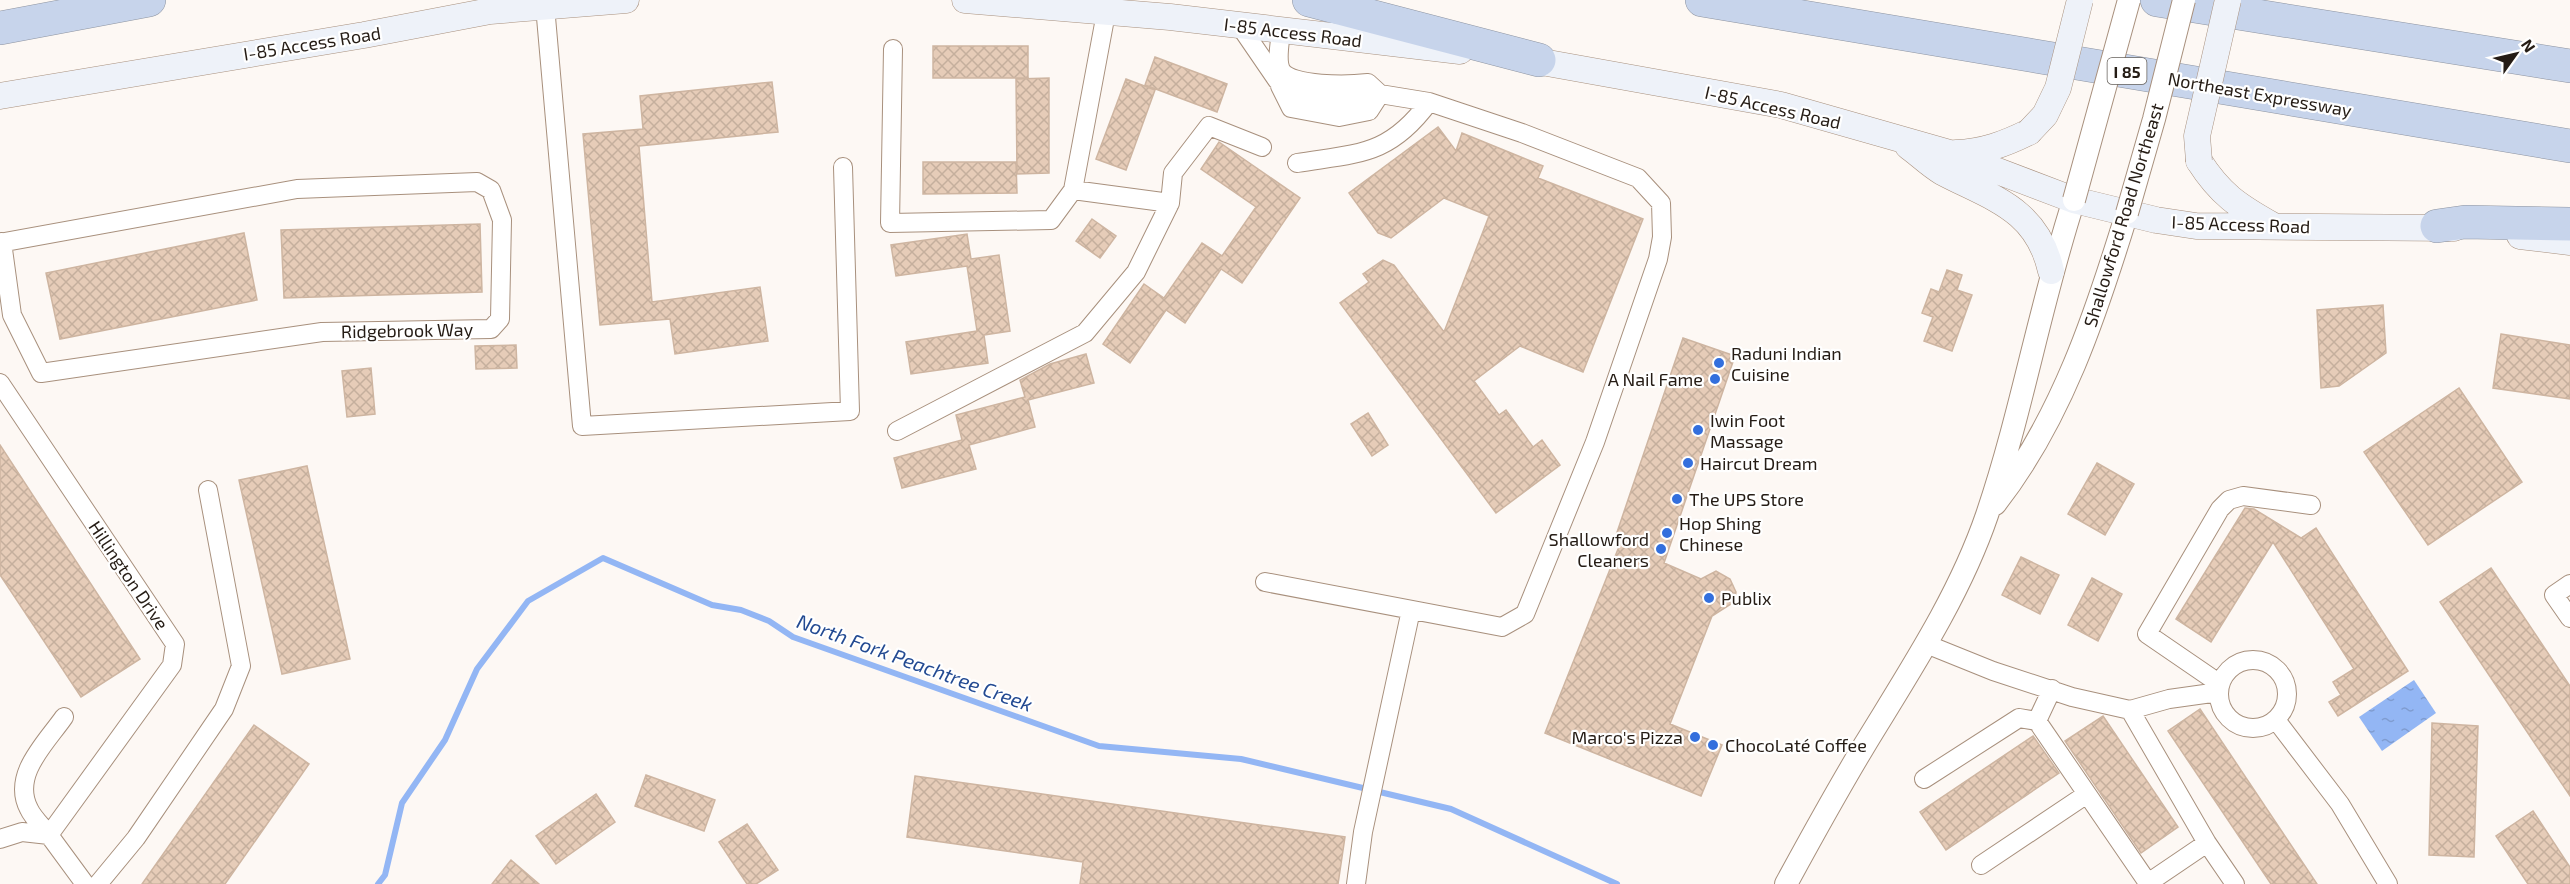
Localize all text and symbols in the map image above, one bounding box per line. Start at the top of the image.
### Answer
street label: I-85 Access Road [1223,13,1363,51]
street label: I-85 Access Road [242,21,382,65]
north arrow [2486,24,2546,84]
text: N [2518,35,2540,55]
road number: I 85 [2108,58,2146,84]
street label: Northeast Expressway [2166,67,2354,121]
street label: I-85 Access Road [1703,81,1843,133]
street label: Shallowford Road Northeast [2078,100,2168,330]
street label: I-85 Access Road [2171,211,2311,237]
street label: Ridgebrook Way [341,318,474,342]
place label: Raduni Indian Cuisine [1731,342,1842,385]
marker: Raduni Indian Cuisine [1712,356,1726,370]
place label: A Nail Fame [1608,368,1703,390]
marker: A Nail Fame [1708,372,1722,386]
place label: Iwin Foot Massage [1710,409,1785,452]
marker: Iwin Foot Massage [1691,423,1705,437]
place label: Haircut Dream [1700,452,1818,474]
marker: Haircut Dream [1681,456,1695,470]
place label: The UPS Store [1689,488,1804,510]
marker: The UPS Store [1670,492,1684,506]
place label: Hop Shing Chinese [1679,512,1761,555]
street label: Hillington Drive [85,516,173,634]
marker: Hop Shing Chinese [1660,526,1674,540]
place label: Shallowford Cleaners [1549,528,1649,571]
marker: Shallowford Cleaners [1654,542,1668,556]
place label: Publix [1721,587,1772,609]
marker: Publix [1702,591,1716,605]
water label: North Fork Peachtree Creek [794,608,1036,716]
place label: Marco's Pizza [1572,726,1683,748]
marker: Marco's Pizza [1688,730,1702,744]
place label: ChocoLaté Coffee [1725,734,1867,756]
marker: ChocoLaté Coffee [1706,738,1720,752]

